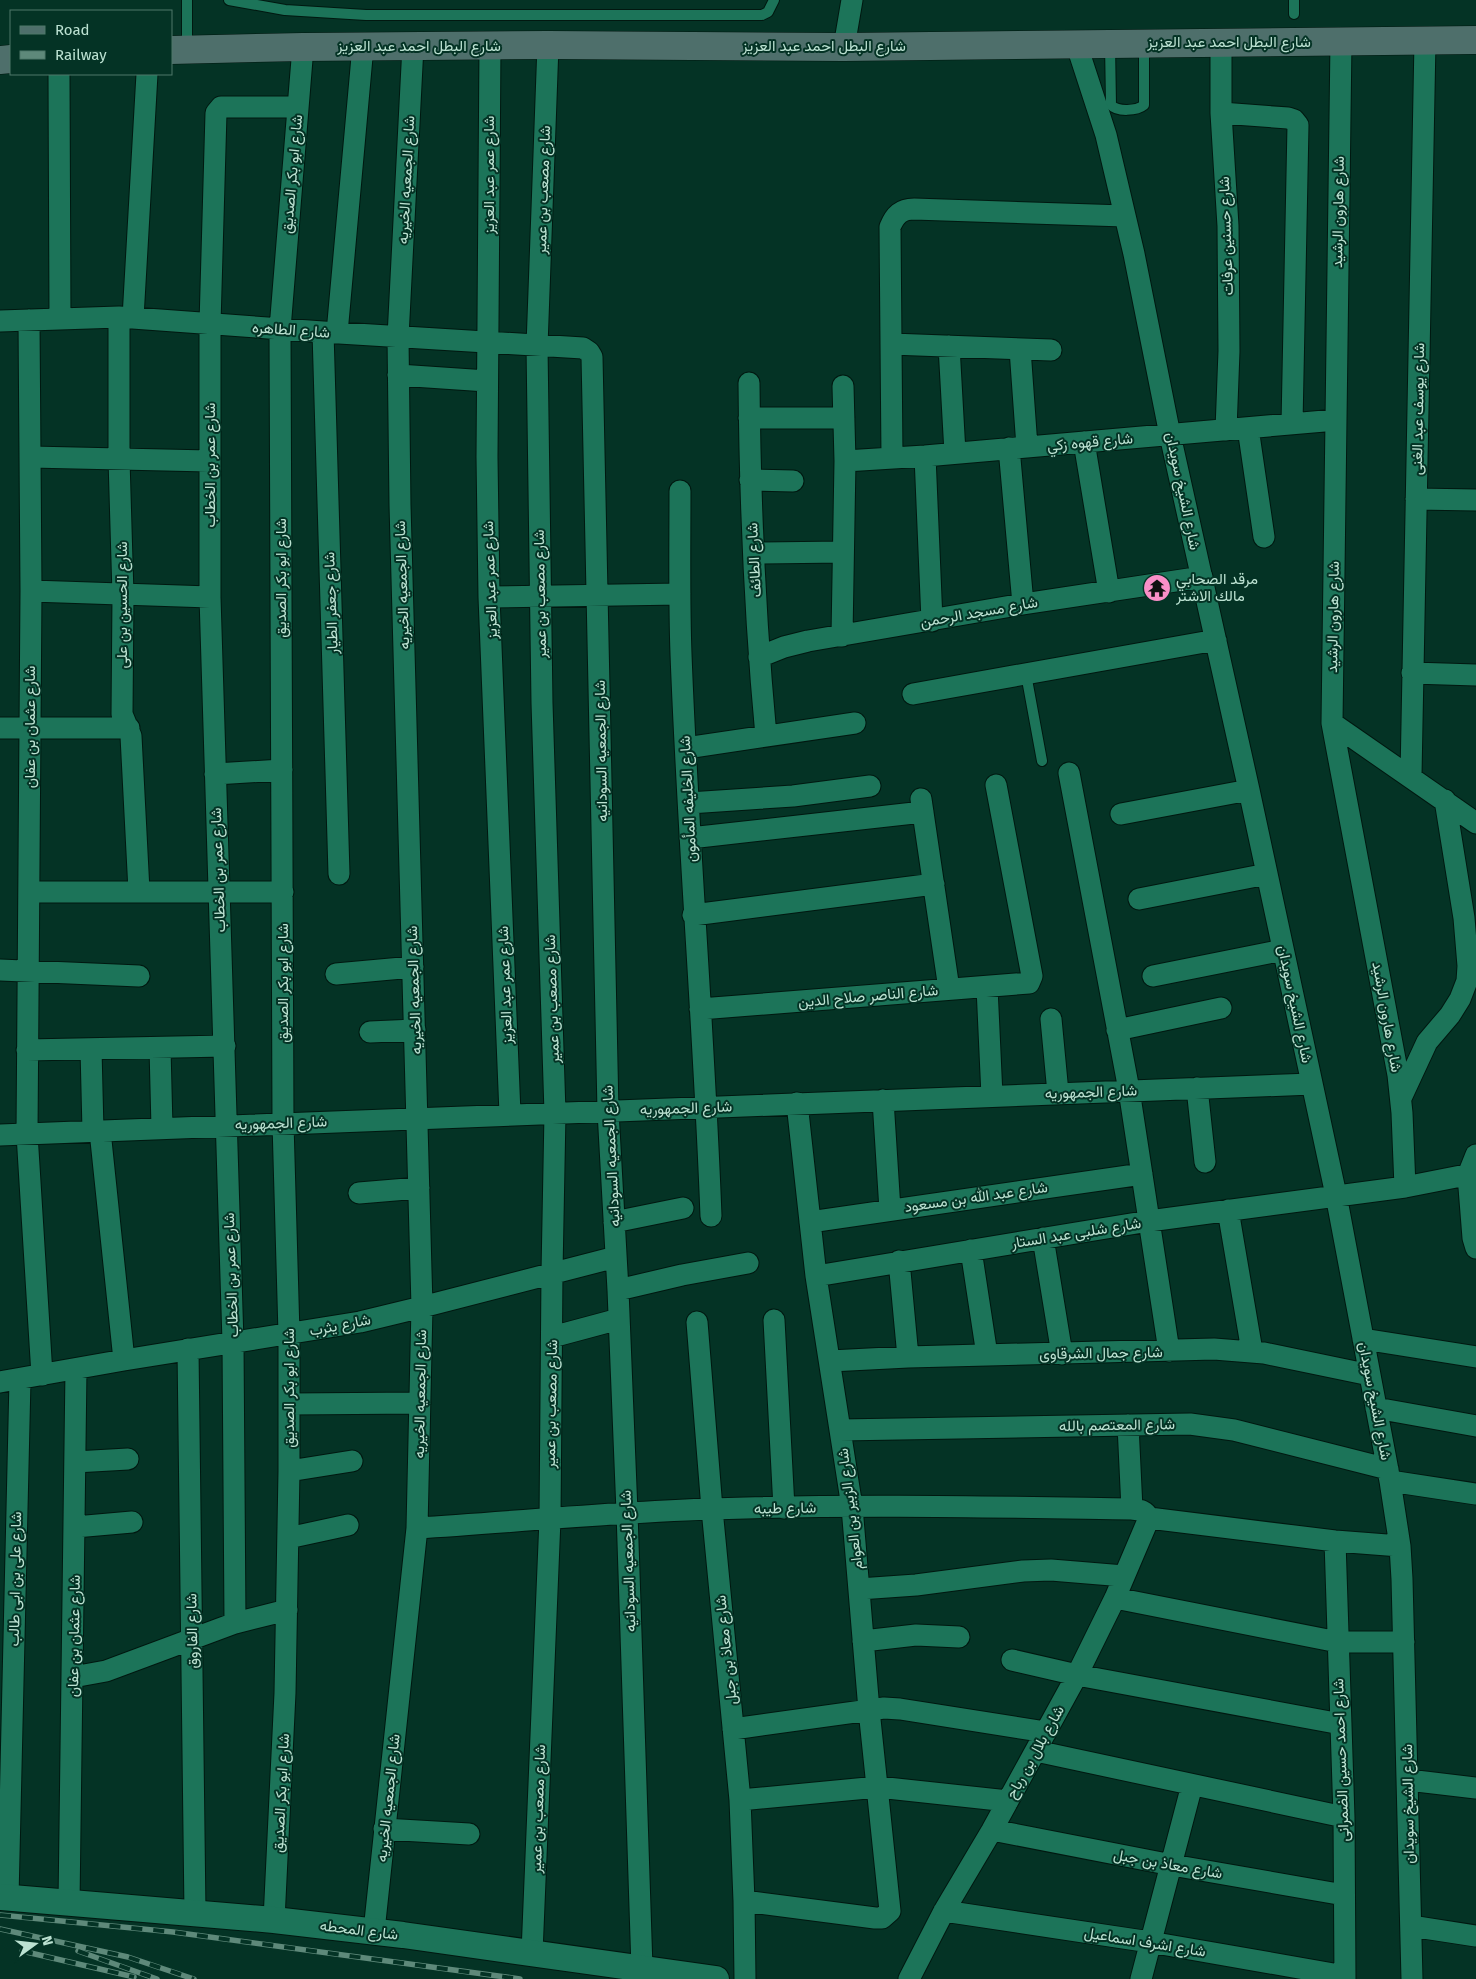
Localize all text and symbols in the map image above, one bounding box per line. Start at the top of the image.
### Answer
legend [10,10,172,75]
text: Road [55,21,90,39]
street label: شارع البطل احمد عبد العزيز [1146,33,1311,53]
street label: شارع البطل احمد عبد العزيز [336,37,501,57]
street label: شارع البطل احمد عبد العزيز [741,37,906,57]
text: Railway [55,46,107,64]
street label: شارع ابو بكر الصديق [278,114,308,234]
street label: شارع الجمعيه الخيريه [394,115,420,245]
street label: شارع عمر عبد العزيز [480,116,500,235]
street label: شارع مصعب بن عمير [532,125,556,256]
street label: شارع هارون الرشيد [1328,156,1350,268]
street label: شارع حسنين عرفات [1215,176,1239,296]
street label: شارع الطاهره [251,318,331,344]
street label: شارع يوسف عبد الغنى [1408,343,1430,475]
street label: شارع عمر بن الخطاب [201,402,221,527]
street label: شارع قهوه زكي [1046,429,1134,459]
street label: شارع الشيخ سويدان [1160,430,1204,552]
street label: شارع ابو بكر الصديق [272,518,292,638]
street label: شارع الجمعيه الخيريه [391,520,415,650]
street label: شارع عمر عبد العزيز [479,520,503,641]
street label: شارع الطائف [743,522,767,598]
street label: شارع مصعب بن عمير [530,529,552,660]
street label: شارع الحسين بن على [113,541,133,669]
street label: شارع جعفر الطيار [320,551,344,656]
street label: شارع هارون الرشيد [1323,561,1345,673]
place label: مرقد الصحابي مالك الاشتر [1175,570,1258,605]
temple icon: مرقد الصحابي مالك الاشتر [1142,573,1172,603]
street label: شارع مسجد الرحمن [919,593,1040,633]
street label: شارع عثمان بن عفان [21,666,41,788]
street label: شارع الجمعيه السودانيه [591,680,613,822]
street label: شارع الخليفه المأمون [676,735,702,863]
street label: شارع عمر بن الخطاب [207,807,231,933]
street label: شارع ابو بكر الصديق [274,923,294,1043]
street label: شارع الجمعيه الخيريه [403,925,427,1055]
street label: شارع عمر عبد العزيز [494,925,518,1046]
street label: شارع مصعب بن عمير [541,934,565,1065]
street label: شارع الشيخ سويدان [1272,943,1316,1065]
street label: شارع هارون الرشيد [1366,960,1406,1074]
street label: شارع الناصر صلاح الدين [797,981,939,1013]
street label: شارع الجمهوريه [1044,1081,1138,1105]
street label: شارع الجمعيه السودانيه [598,1084,626,1227]
street label: شارع الجمهوريه [639,1097,733,1121]
street label: شارع الجمهوريه [234,1112,328,1136]
street label: شارع عبد الله بن مسعود [903,1178,1049,1218]
street label: شارع عمر بن الخطاب [220,1212,244,1338]
street label: شارع شلبى عبد الستار [1009,1214,1143,1254]
street label: شارع يثرب [308,1310,373,1342]
street label: شارع ابو بكر الصديق [280,1328,300,1448]
street label: شارع الجمعيه الخيريه [410,1329,432,1459]
street label: شارع مصعب بن عمير [541,1339,563,1470]
street label: شارع الشيخ سويدان [1353,1340,1395,1462]
street label: شارع جمال الشرقاوى [1039,1343,1163,1365]
street label: شارع المعتصم بالله [1059,1415,1175,1437]
street label: شارع الزبير بن العوام [834,1447,868,1571]
street label: شارع الجمعيه السودانيه [617,1490,641,1632]
street label: شارع طيبه [754,1498,817,1520]
street label: شارع على بن ابى طالب [5,1511,27,1646]
street label: شارع عثمان بن عفان [64,1574,86,1697]
street label: شارع الفاروق [182,1593,204,1669]
street label: شارع معاذ بن جبل [711,1594,743,1706]
street label: شارع احمد حسين الضمرانى [1329,1678,1355,1842]
street label: شارع بلال بن رباح [1002,1702,1070,1803]
street label: شارع ابو بكر الصديق [269,1733,295,1853]
street label: شارع الجمعيه الخيريه [372,1733,406,1863]
street label: شارع مصعب بن عمير [527,1744,551,1875]
street label: شارع الشيخ سويدان [1398,1744,1420,1864]
street label: شارع معاذ بن جبل [1112,1846,1224,1884]
street label: شارع المحطه [319,1916,399,1946]
north arrow [10,1919,60,1969]
street label: شارع اشرف اسماعيل [1083,1924,1207,1963]
text: N [38,1934,56,1947]

